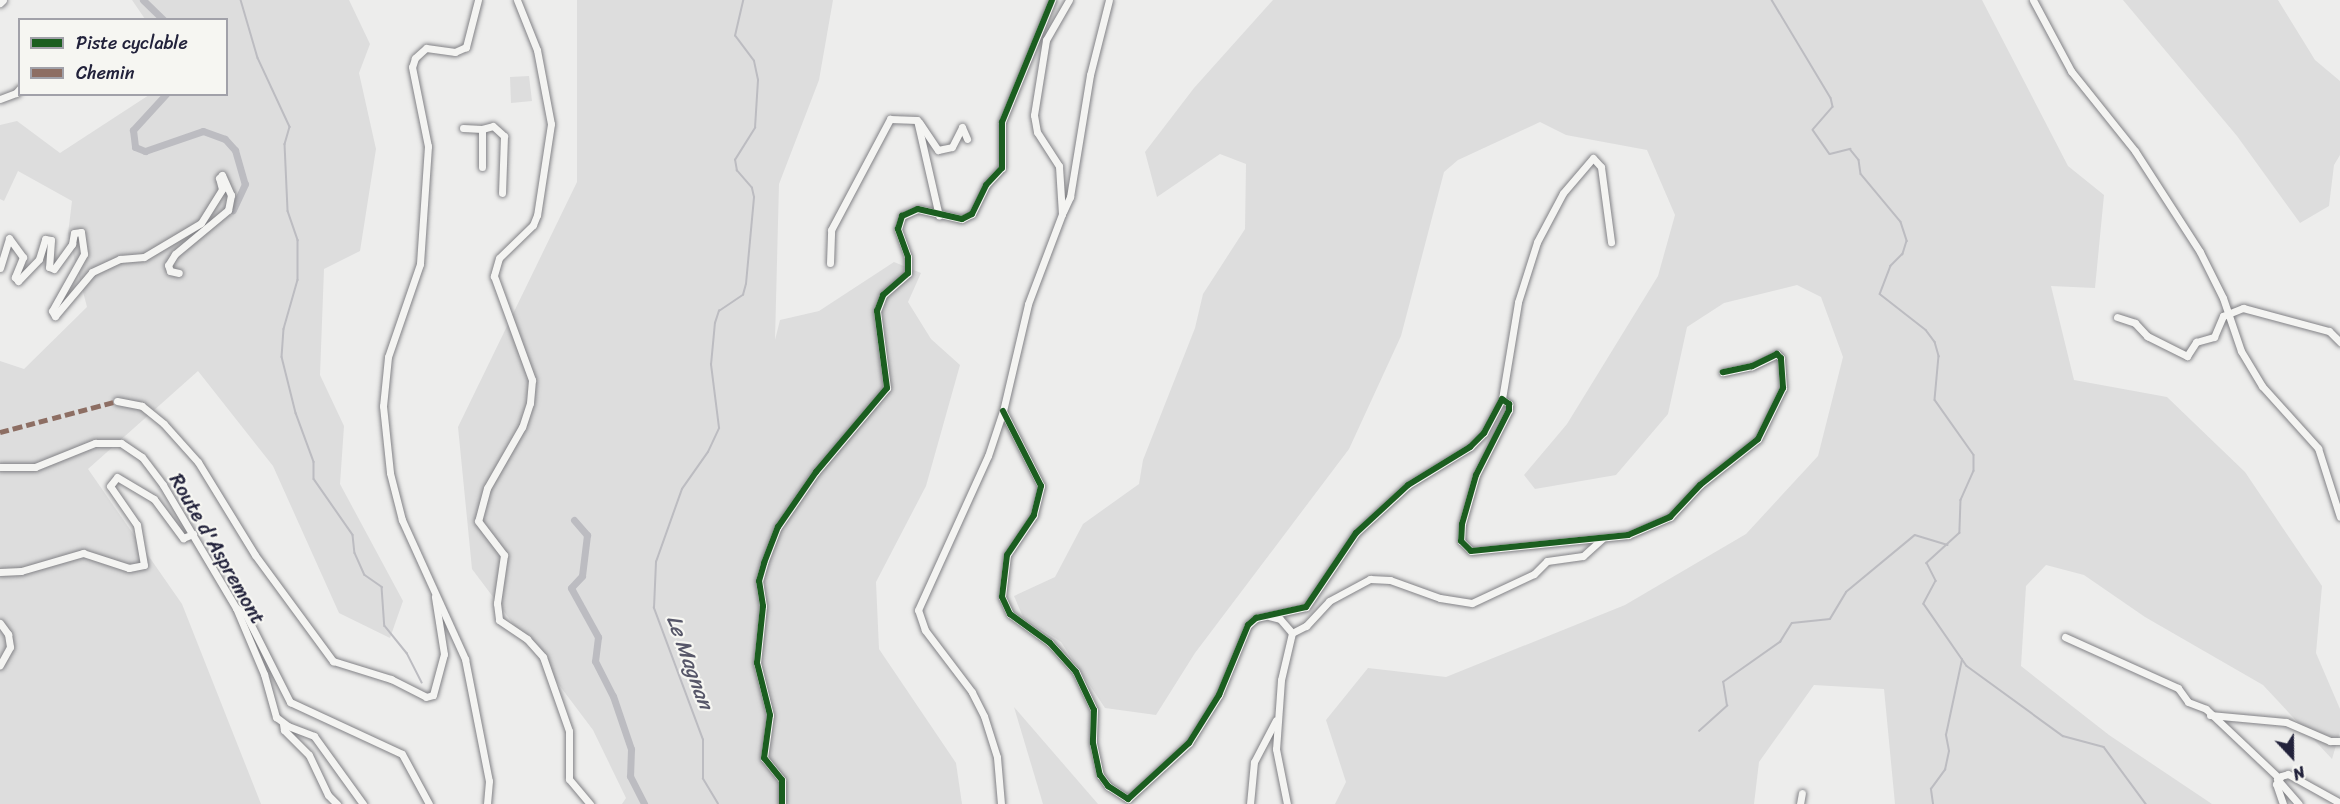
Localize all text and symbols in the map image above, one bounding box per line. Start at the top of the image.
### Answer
legend [18,18,228,96]
text: Piste cyclable [76,27,188,59]
text: Chemin [76,57,134,89]
street label: Route d'Aspremont [164,469,270,629]
water label: Le Magnan [661,612,719,712]
north arrow [2262,726,2322,786]
text: N [2288,758,2310,789]

